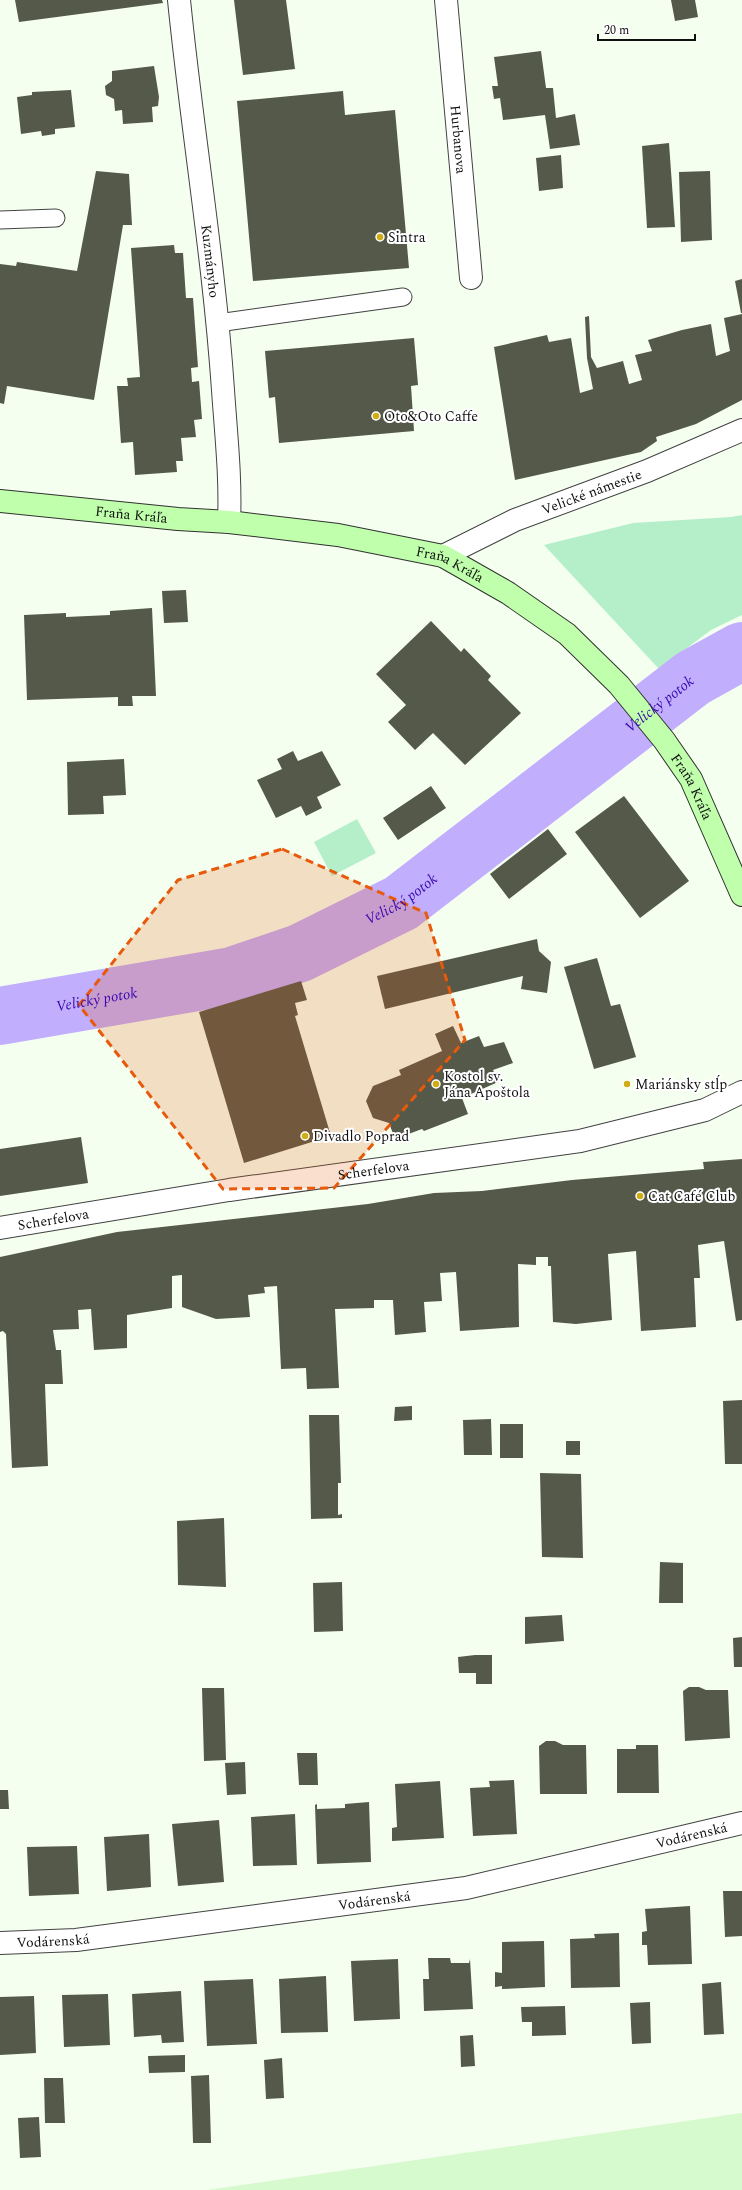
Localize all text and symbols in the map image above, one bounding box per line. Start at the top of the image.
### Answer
scale bar [598,16,695,42]
text: 20 m [604,21,629,40]
street label: Hurbanova [445,104,472,175]
street label: Kuzmányho [196,223,225,299]
place label: Sintra [388,227,426,248]
marker: Sintra [375,232,385,242]
place label: Oto&Oto Caffe [384,406,478,427]
marker: Oto&Oto Caffe [371,411,381,421]
street label: Velické námestie [538,463,645,520]
street label: Fraňa Kráľa [94,500,169,528]
street label: Fraňa Kráľa [414,540,488,588]
water label: Velický potok [620,670,699,738]
street label: Fraňa Kráľa [666,749,718,823]
water label: Velický potok [361,868,442,931]
water label: Velický potok [54,981,139,1018]
place label: Kostol sv. Jána Apoštola [444,1066,530,1103]
place label: Mariánsky stĺp [635,1074,727,1095]
marker: Kostol sv. Jána Apoštola [431,1079,441,1089]
marker: Mariánsky stĺp [622,1079,632,1089]
place label: Divadlo Poprad [313,1126,409,1147]
marker: Divadlo Poprad [300,1131,310,1141]
street label: Scherfelova [336,1154,411,1185]
place label: Cat Café Club [648,1186,736,1207]
marker: Cat Café Club [635,1191,645,1201]
street label: Scherfelova [16,1203,91,1235]
street label: Vodárenská [653,1816,729,1854]
street label: Vodárenská [337,1885,412,1915]
street label: Vodárenská [16,1928,91,1953]

